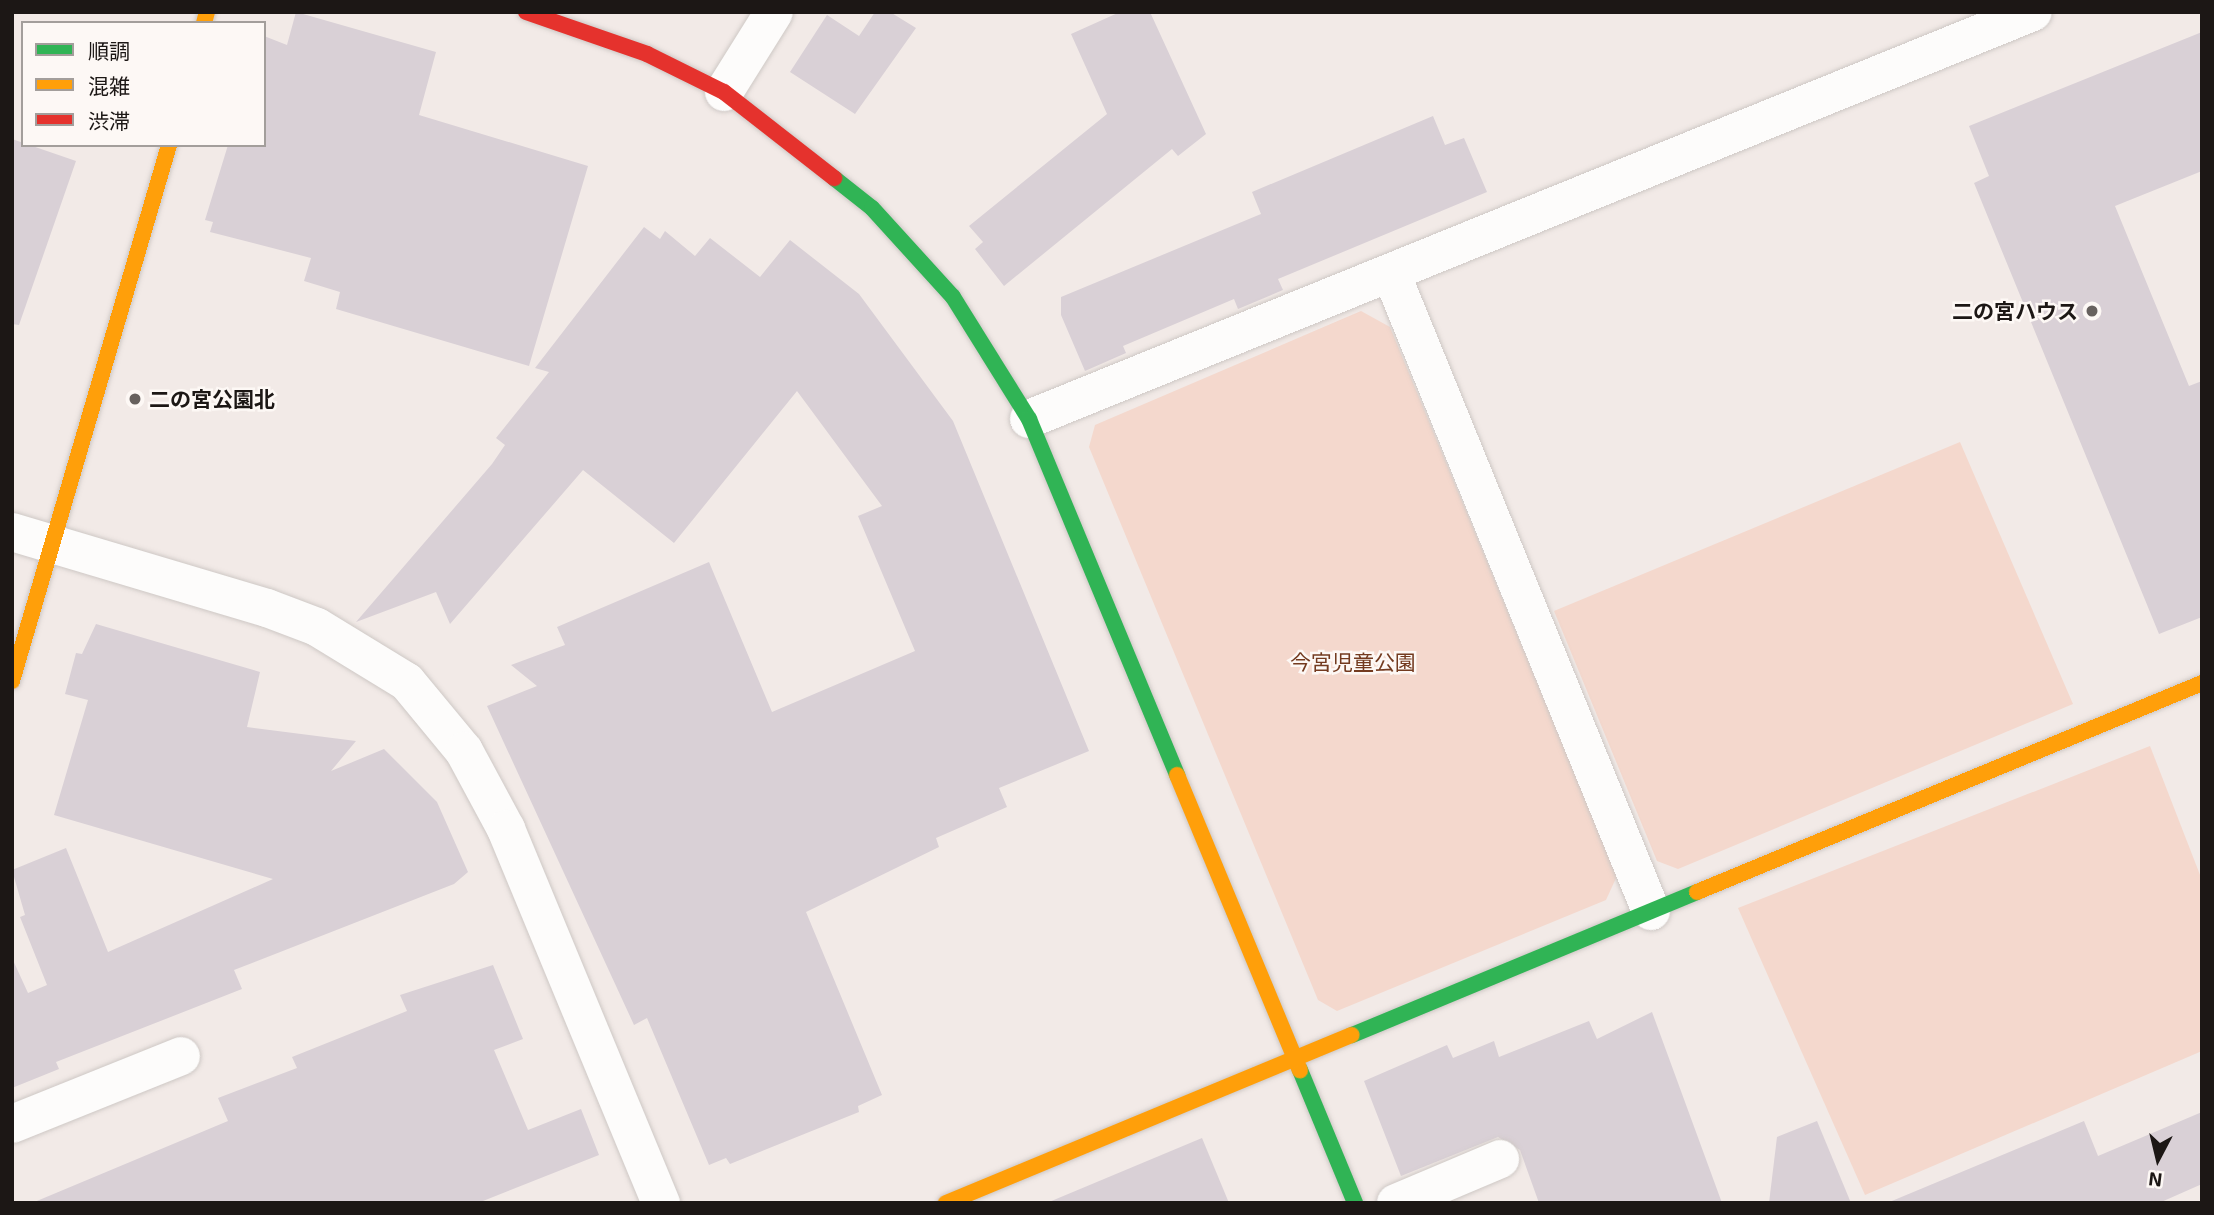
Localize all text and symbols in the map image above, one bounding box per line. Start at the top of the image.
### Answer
legend [21,21,266,147]
text: 順調 [88,38,130,63]
text: 混雑 [88,73,130,98]
text: 渋滞 [88,108,130,133]
place label: 二の宮ハウス [1952,298,2078,324]
marker: 二の宮ハウス [2084,303,2100,319]
place label: 二の宮公園北 [149,386,275,412]
marker: 二の宮公園北 [127,391,143,407]
park label: 今宮児童公園 [1290,649,1416,675]
north arrow [2123,1124,2193,1194]
text: N [2147,1168,2164,1193]

